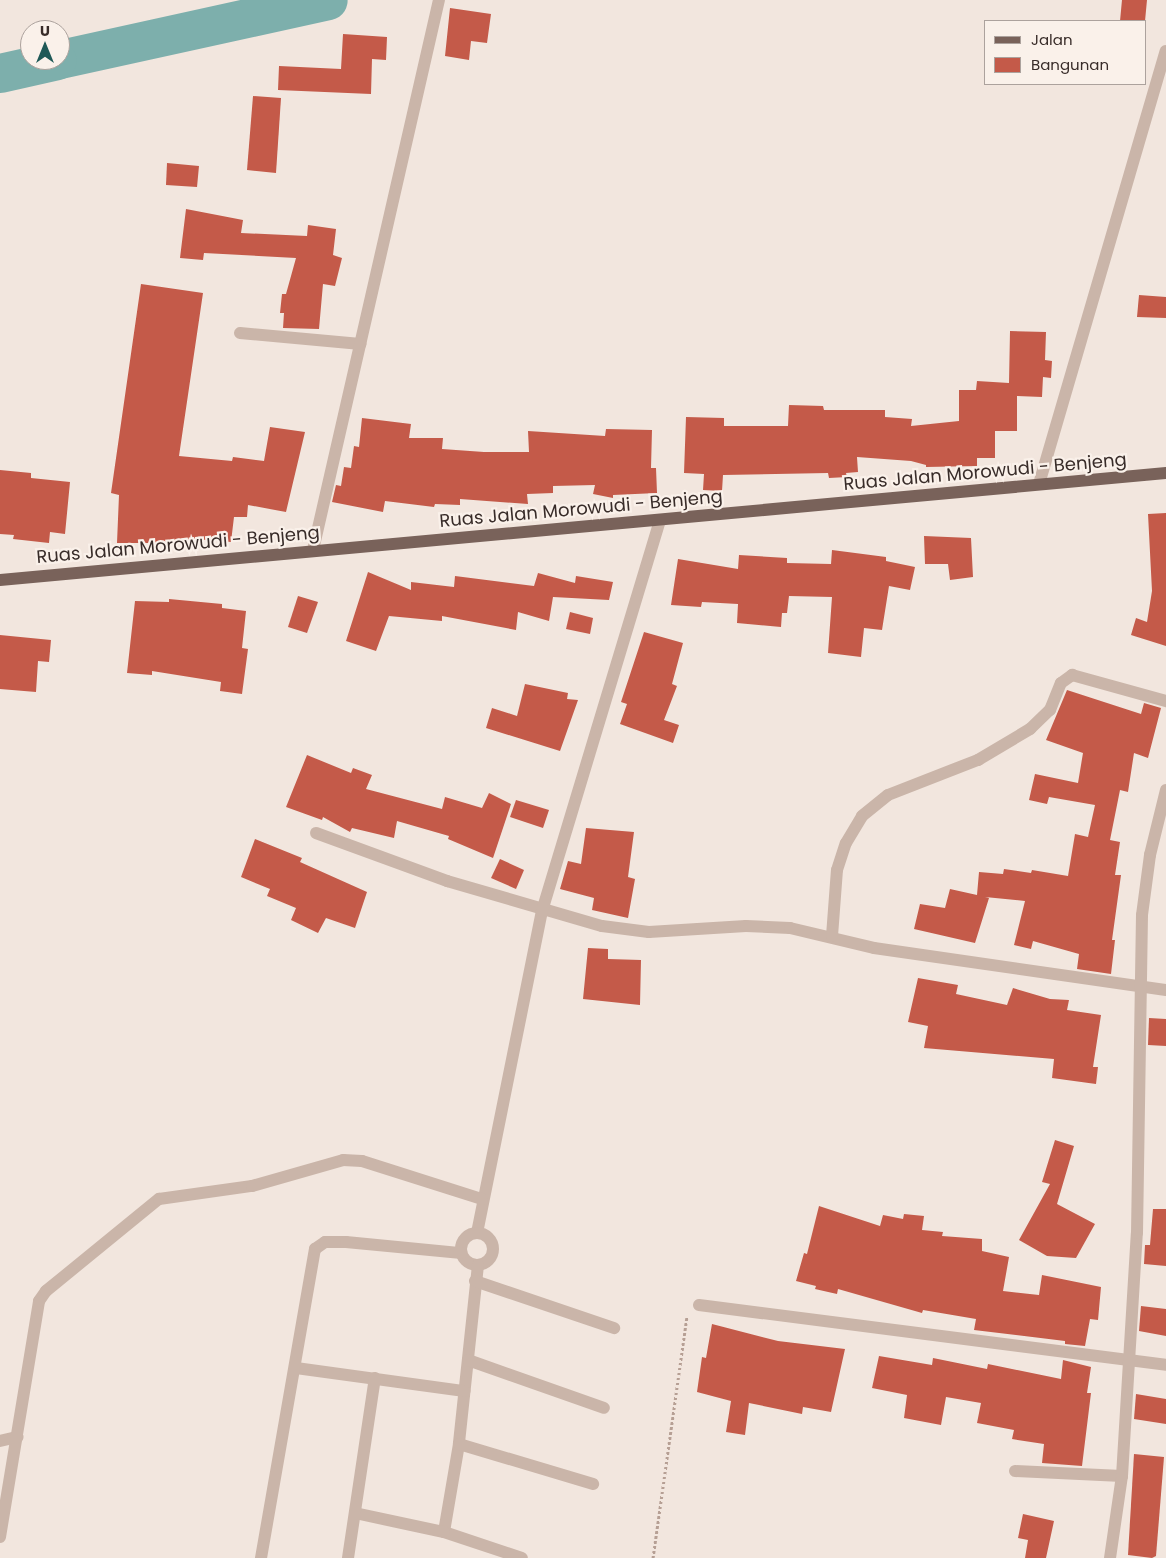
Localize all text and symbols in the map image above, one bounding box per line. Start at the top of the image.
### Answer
north arrow [20,20,70,70]
legend [984,20,1146,85]
text: U [40,21,50,41]
text: Jalan [1031,29,1073,50]
text: Bangunan [1031,54,1109,75]
street label: Ruas Jalan Morowudi - Benjeng [843,449,1127,495]
street label: Ruas Jalan Morowudi - Benjeng [439,486,723,532]
street label: Ruas Jalan Morowudi - Benjeng [36,522,320,568]

